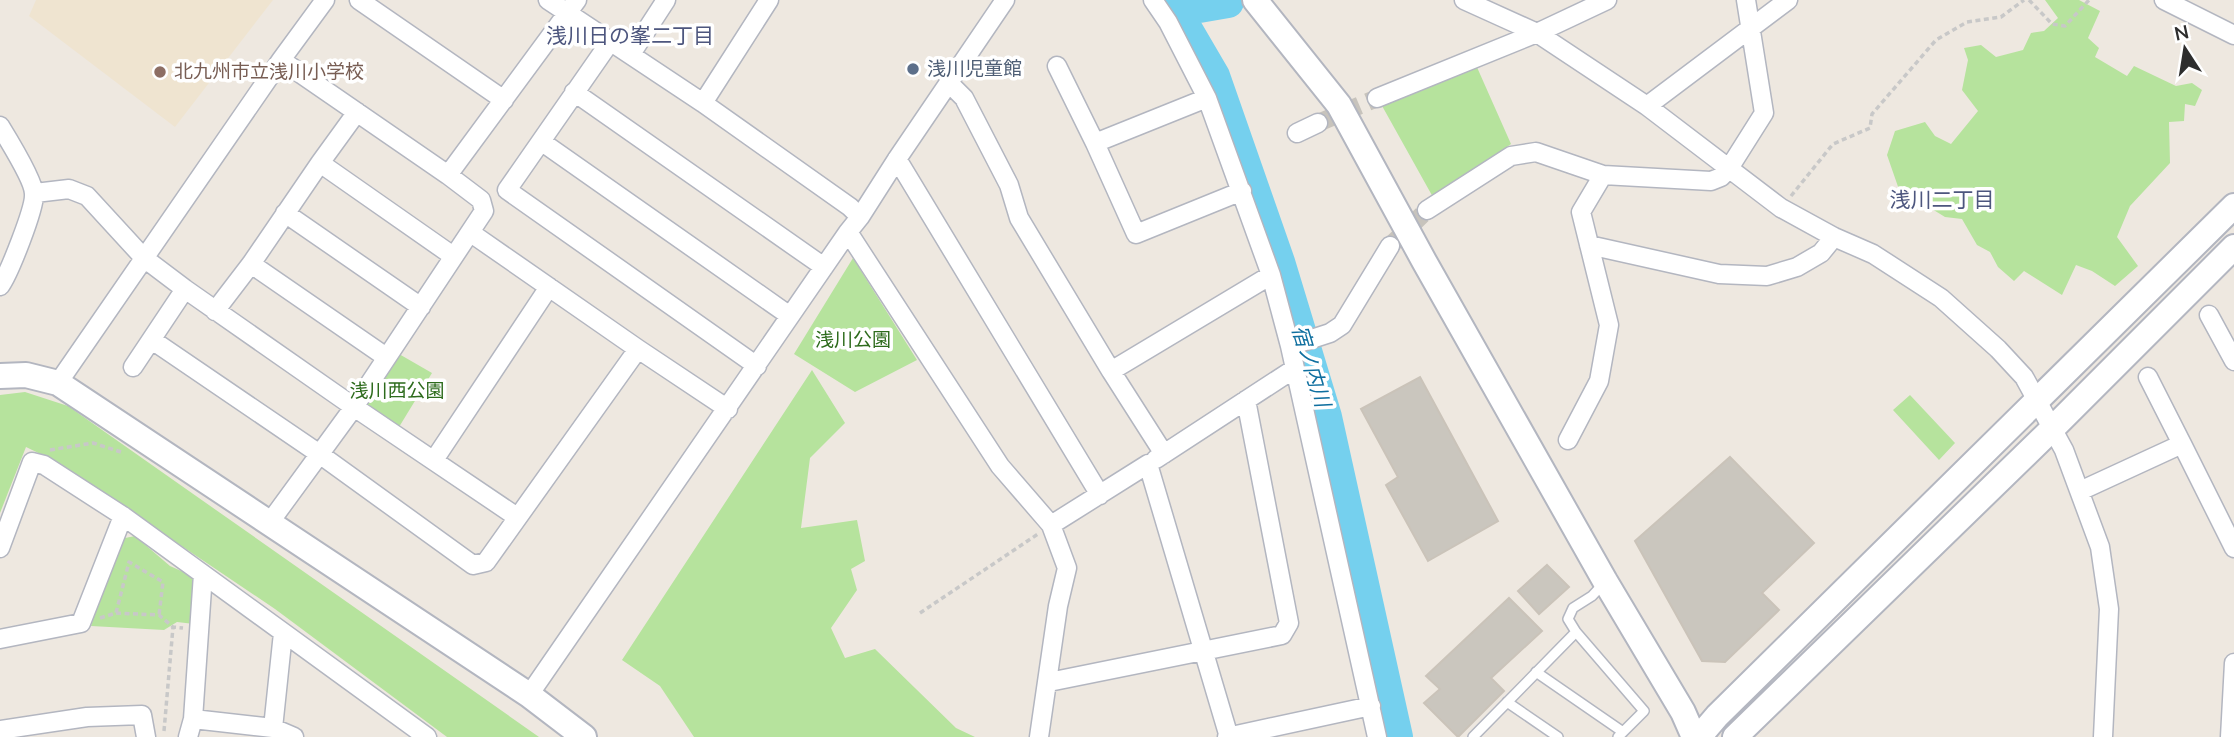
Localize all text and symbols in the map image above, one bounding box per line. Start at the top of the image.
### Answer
north arrow [2150,14,2220,84]
text: N [2172,19,2191,48]
district label: 浅川日の峯二丁目 [546,22,714,50]
place label: 浅川児童館 [927,56,1022,82]
place label: 北九州市立浅川小学校 [174,59,364,85]
marker: 浅川児童館 [905,61,921,77]
marker: 北九州市立浅川小学校 [152,64,168,80]
district label: 浅川二丁目 [1890,186,1995,214]
water label: 宿ノ内川 [1285,322,1337,412]
park label: 浅川公園 [815,327,891,353]
park label: 浅川西公園 [349,378,445,404]

